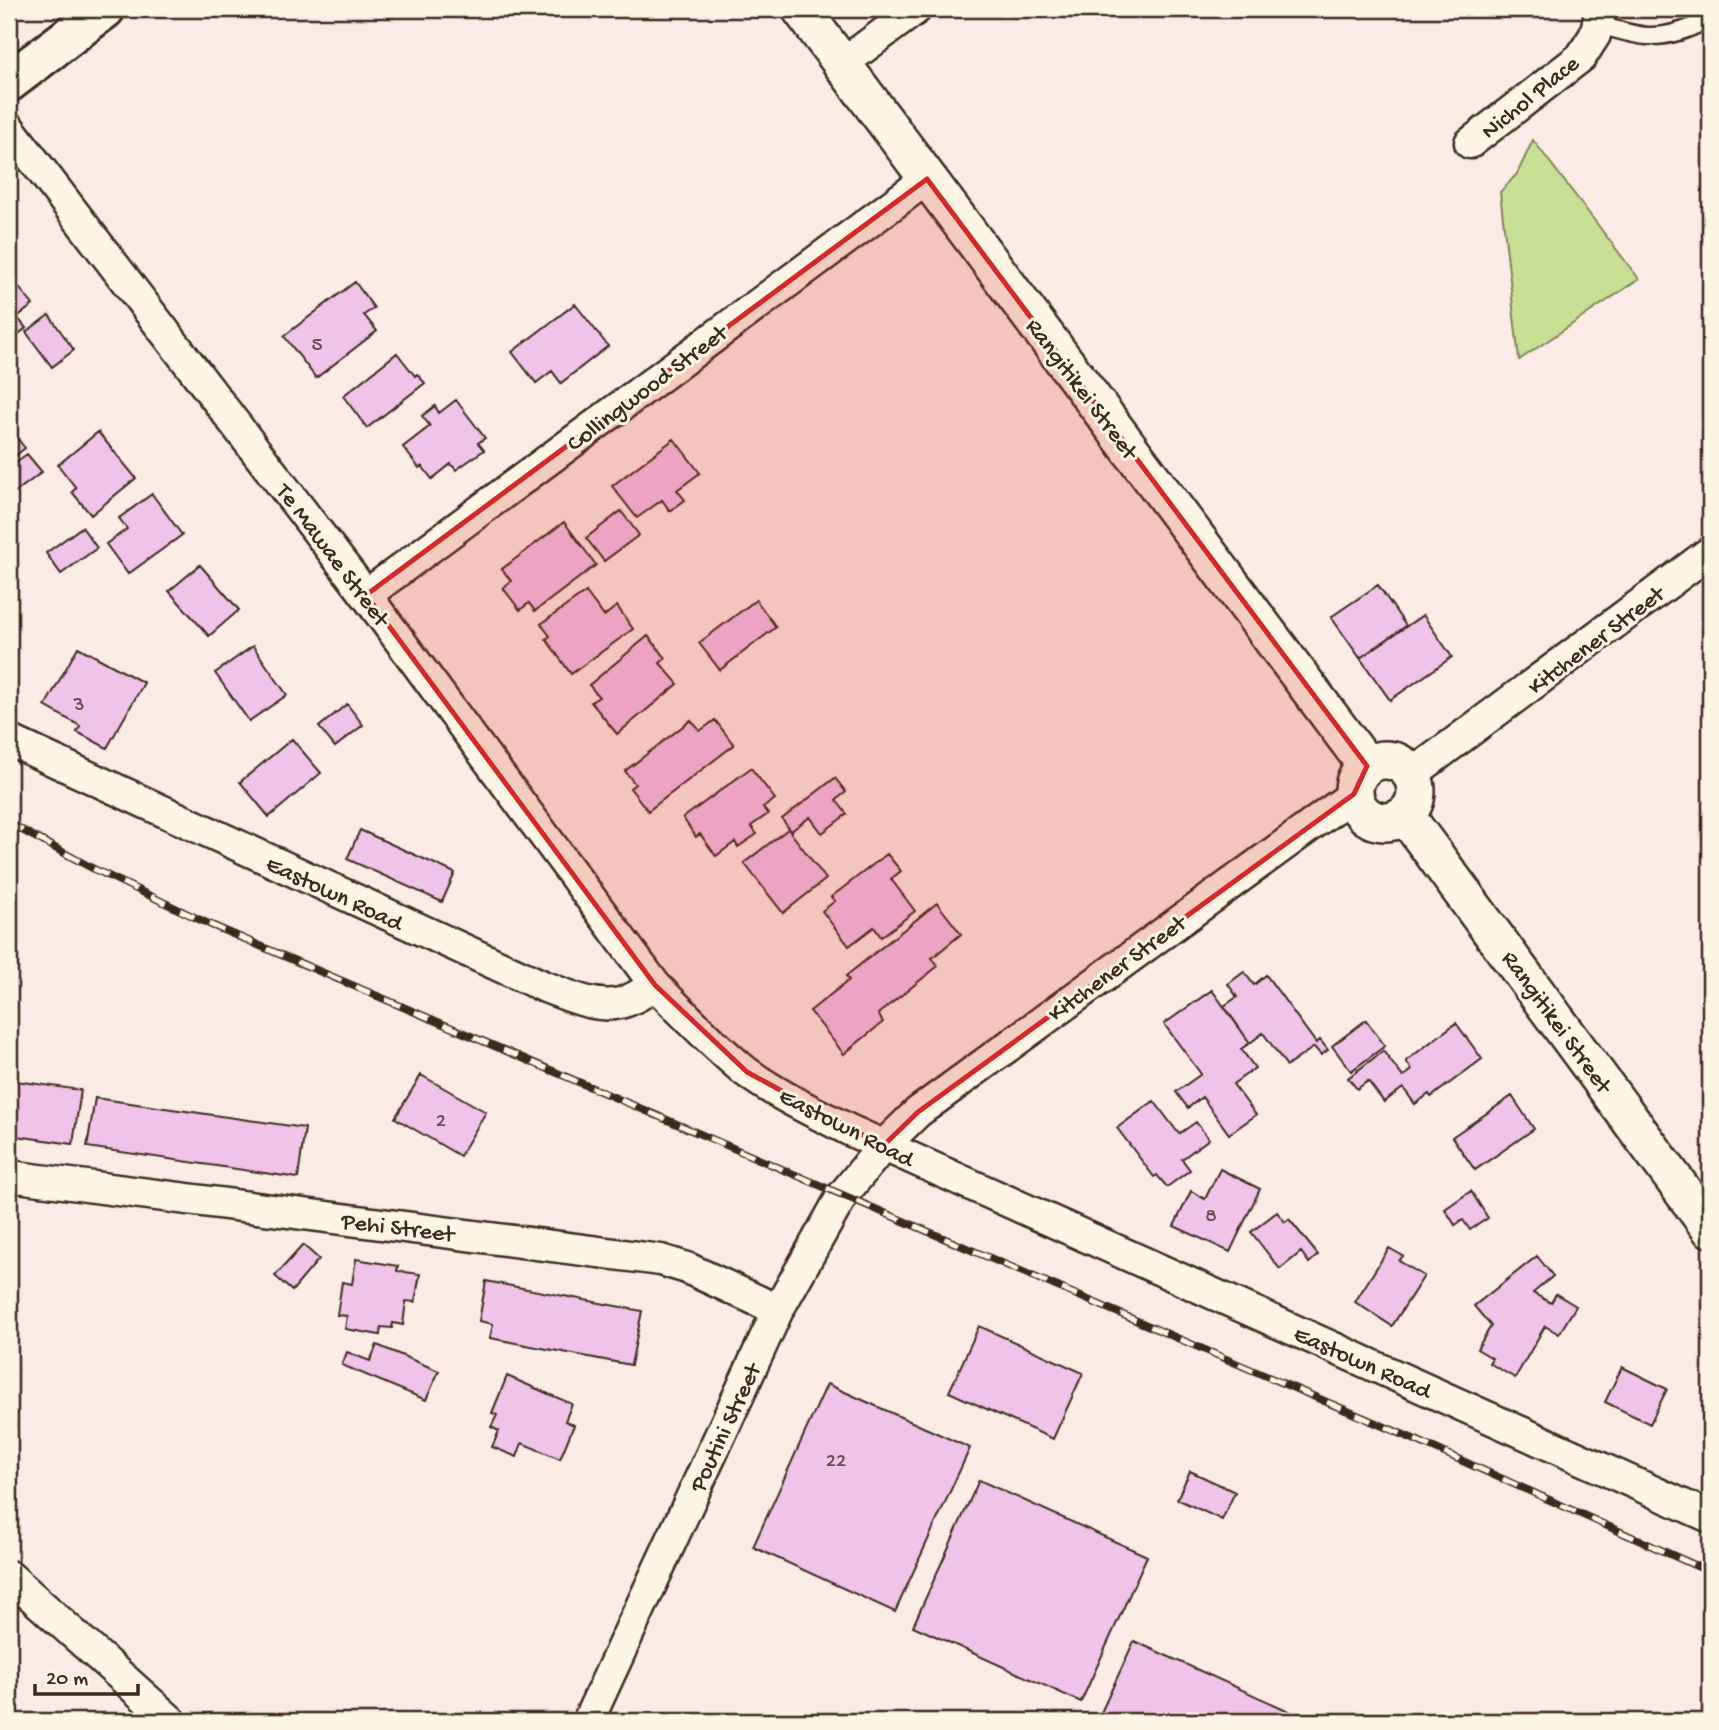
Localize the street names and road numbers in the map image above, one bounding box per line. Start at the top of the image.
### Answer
street label: Nichol Place [1476,50,1587,147]
street label: Rangitikei Street [1018,314,1144,468]
street label: Collingwood Street [562,319,736,460]
street label: Te Mawae Street [267,477,396,635]
street label: Kitchener Street [1523,580,1673,703]
street label: Eastown Road [261,851,408,940]
street label: Kitchener Street [1043,909,1195,1030]
street label: Rangitikei Street [1494,946,1618,1102]
street label: Eastown Road [773,1083,919,1176]
street label: Pehi Street [339,1208,458,1251]
street label: Eastown Road [1288,1321,1437,1408]
street label: Poutini Street [684,1358,770,1498]

